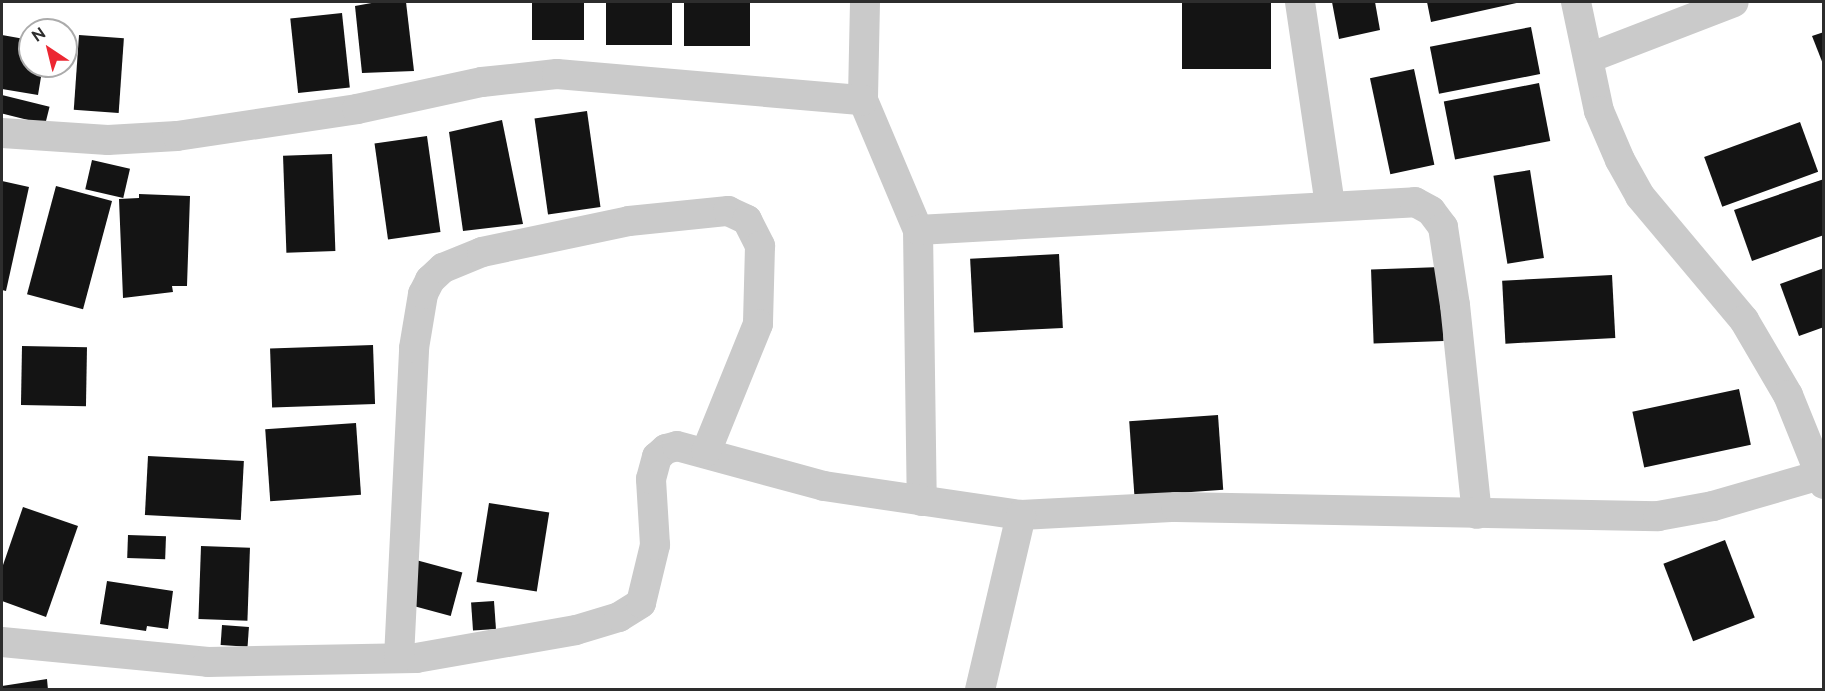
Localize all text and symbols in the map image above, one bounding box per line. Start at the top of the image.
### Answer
north arrow [18,18,78,78]
text: N [28,23,49,46]

